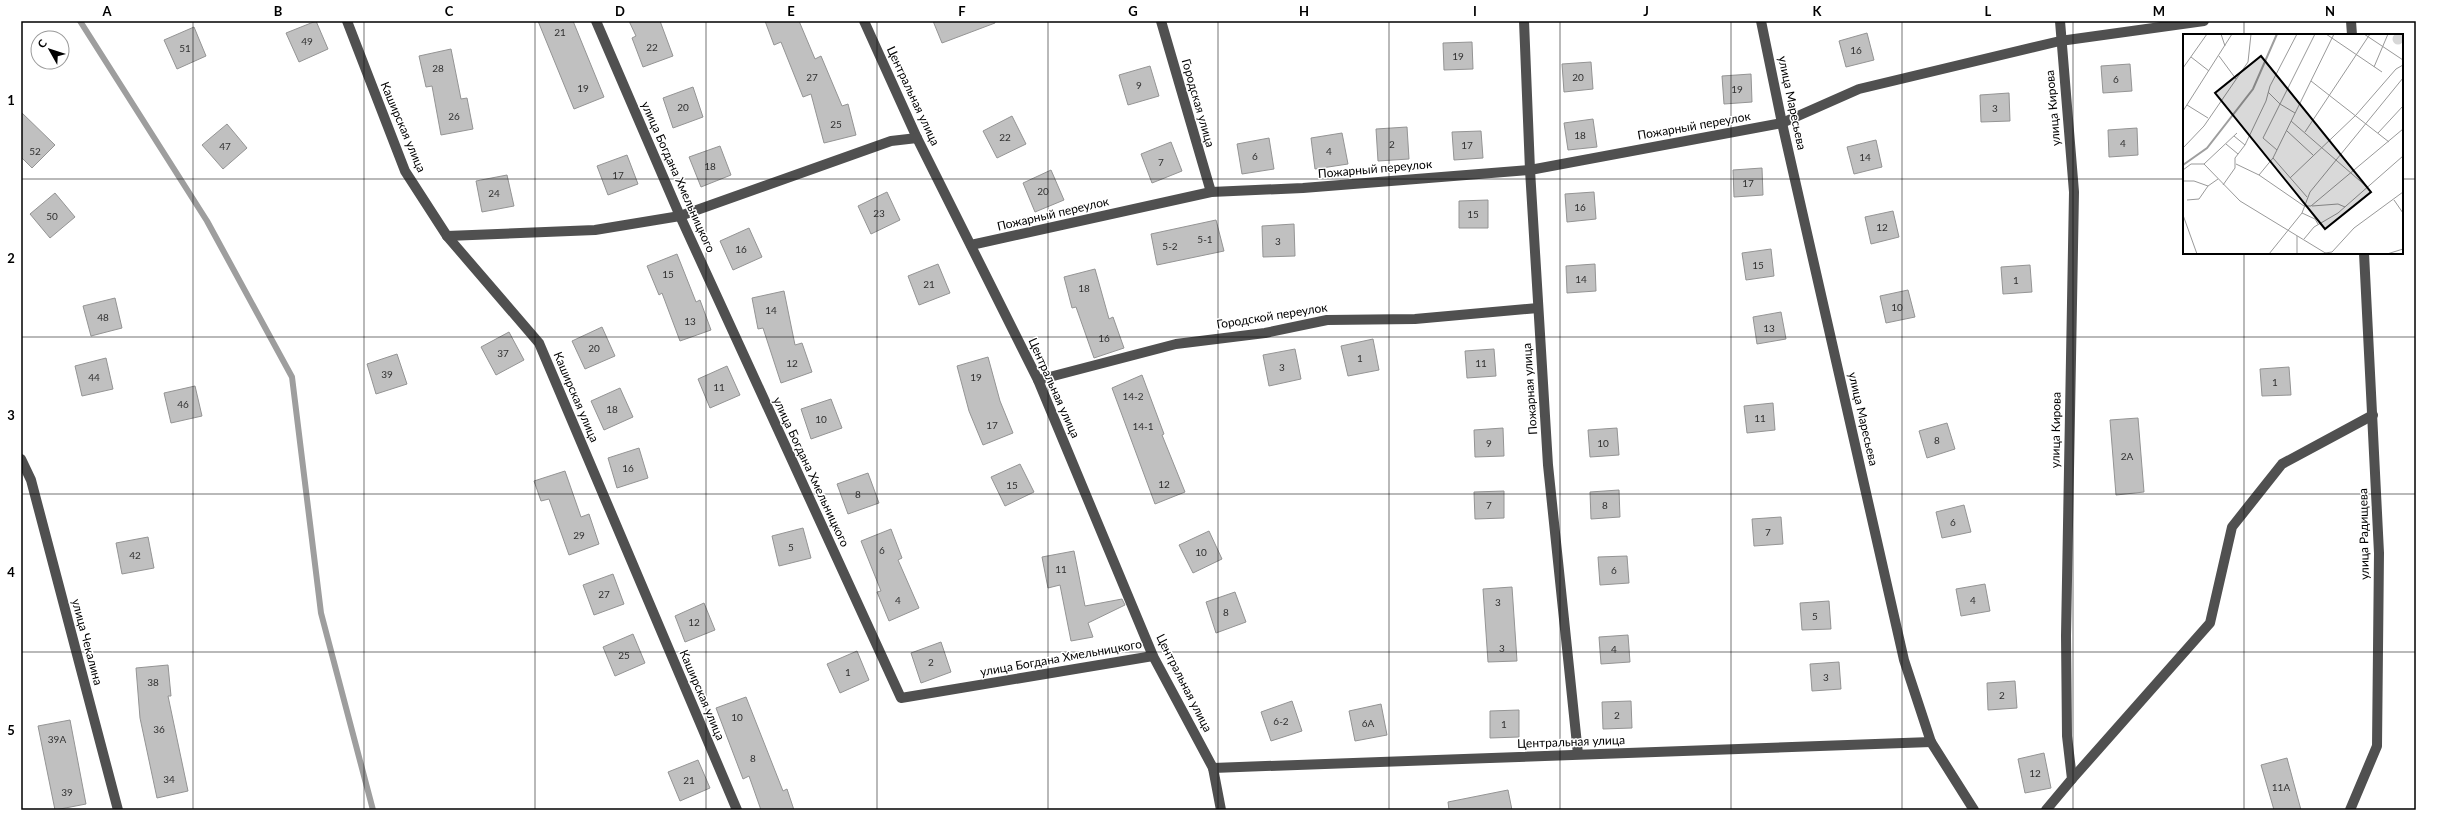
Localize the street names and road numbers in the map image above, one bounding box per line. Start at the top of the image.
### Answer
street label: Центральная улица [884,44,943,148]
street label: улица Маресьева [1775,55,1810,151]
street label: Городская улица [1179,57,1218,149]
street label: улица Кирова [2042,69,2063,147]
street label: Каширская улица [378,79,429,174]
street label: улица Богдана Хмельницкого [638,99,719,255]
street label: Пожарный переулок [1636,108,1752,143]
street label: Пожарный переулок [1317,156,1433,181]
street label: Пожарный переулок [995,193,1111,234]
street label: Городской переулок [1215,299,1329,332]
street label: Центральная улица [1026,335,1083,440]
street label: Пожарная улица [1519,343,1540,435]
street label: Каширская улица [551,349,602,444]
street label: улица Маресьева [1845,371,1882,467]
street label: улица Кирова [2047,392,2064,468]
street label: улица Богдана Хмельницкого [770,394,853,549]
street label: улица Радищева [2355,488,2372,580]
street label: улица Чекалина [69,597,106,687]
street label: Центральная улица [1153,631,1216,734]
street label: улица Богдана Хмельницкого [979,636,1143,679]
street label: Каширская улица [677,647,728,742]
street label: Центральная улица [1517,732,1625,751]

